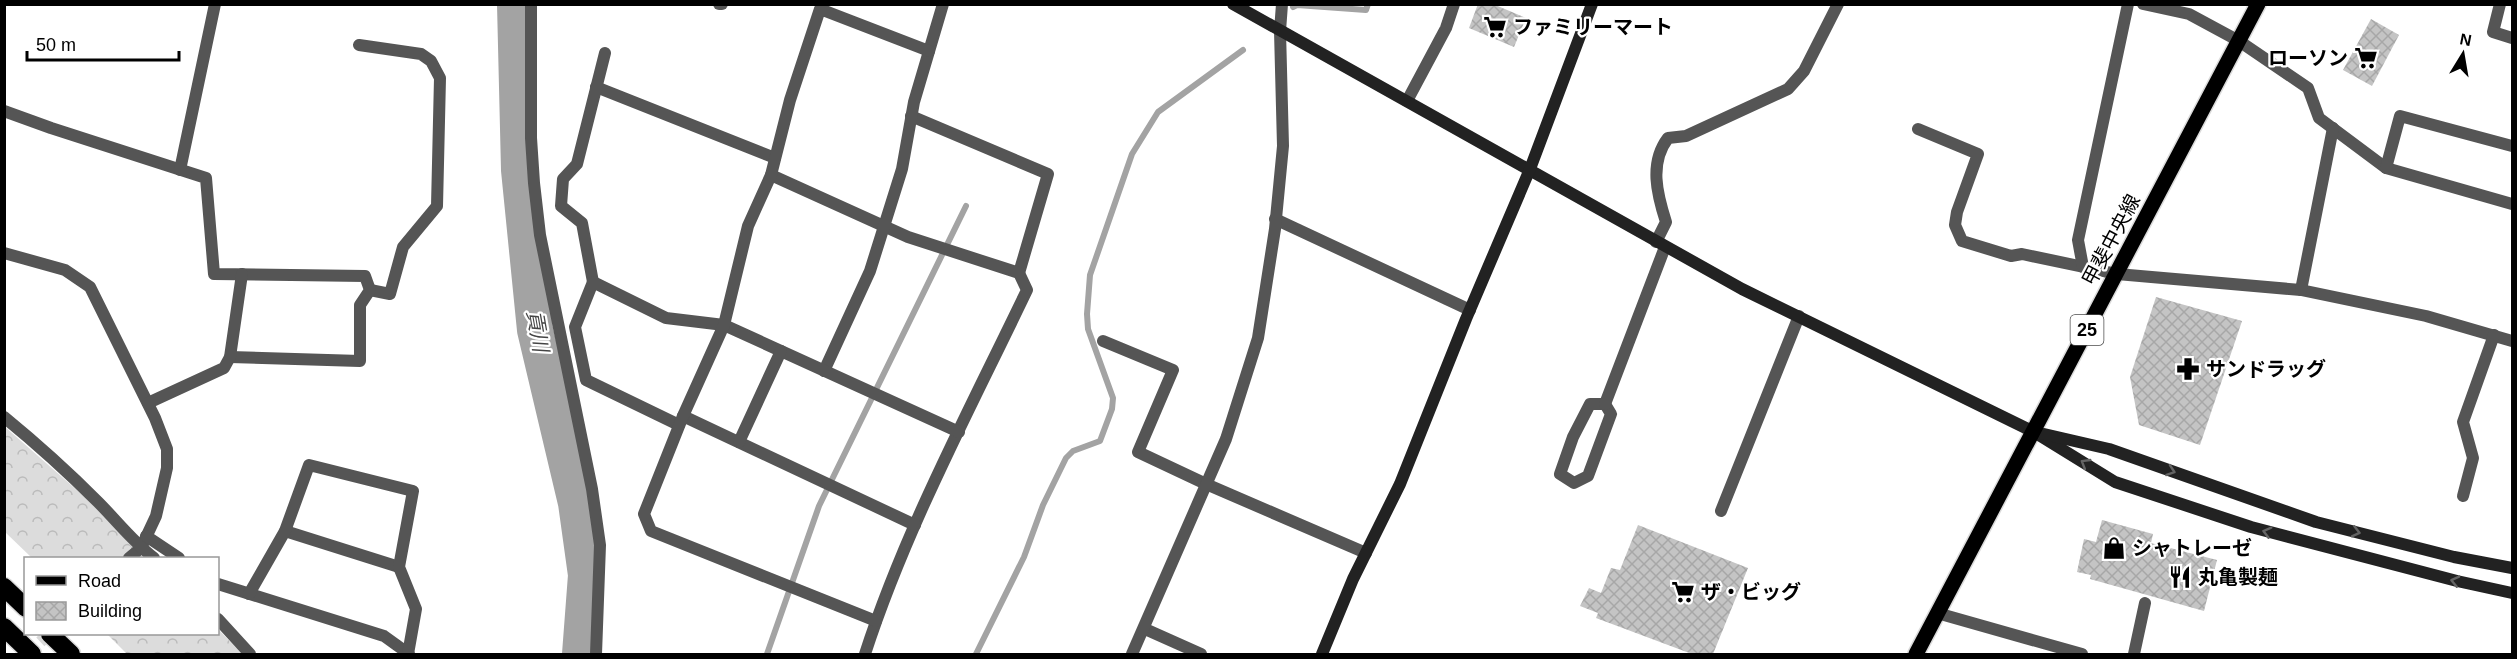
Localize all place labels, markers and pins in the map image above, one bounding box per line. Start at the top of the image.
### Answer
supermarket icon: ファミリーマート [1482,14,1508,40]
place label: ファミリーマート [1513,16,1673,38]
supermarket icon: ローソン [2353,45,2379,71]
place label: ローソン [2268,47,2348,69]
pharmacy icon: サンドラッグ [2175,356,2201,382]
place label: サンドラッグ [2206,358,2326,380]
shop icon: シャトレーゼ [2101,535,2127,561]
place label: シャトレーゼ [2132,537,2252,559]
restaurant icon: 丸亀製麺 [2167,564,2193,590]
place label: 丸亀製麺 [2198,566,2278,588]
supermarket icon: ザ・ビッグ [1670,579,1696,605]
place label: ザ・ビッグ [1701,581,1801,603]

